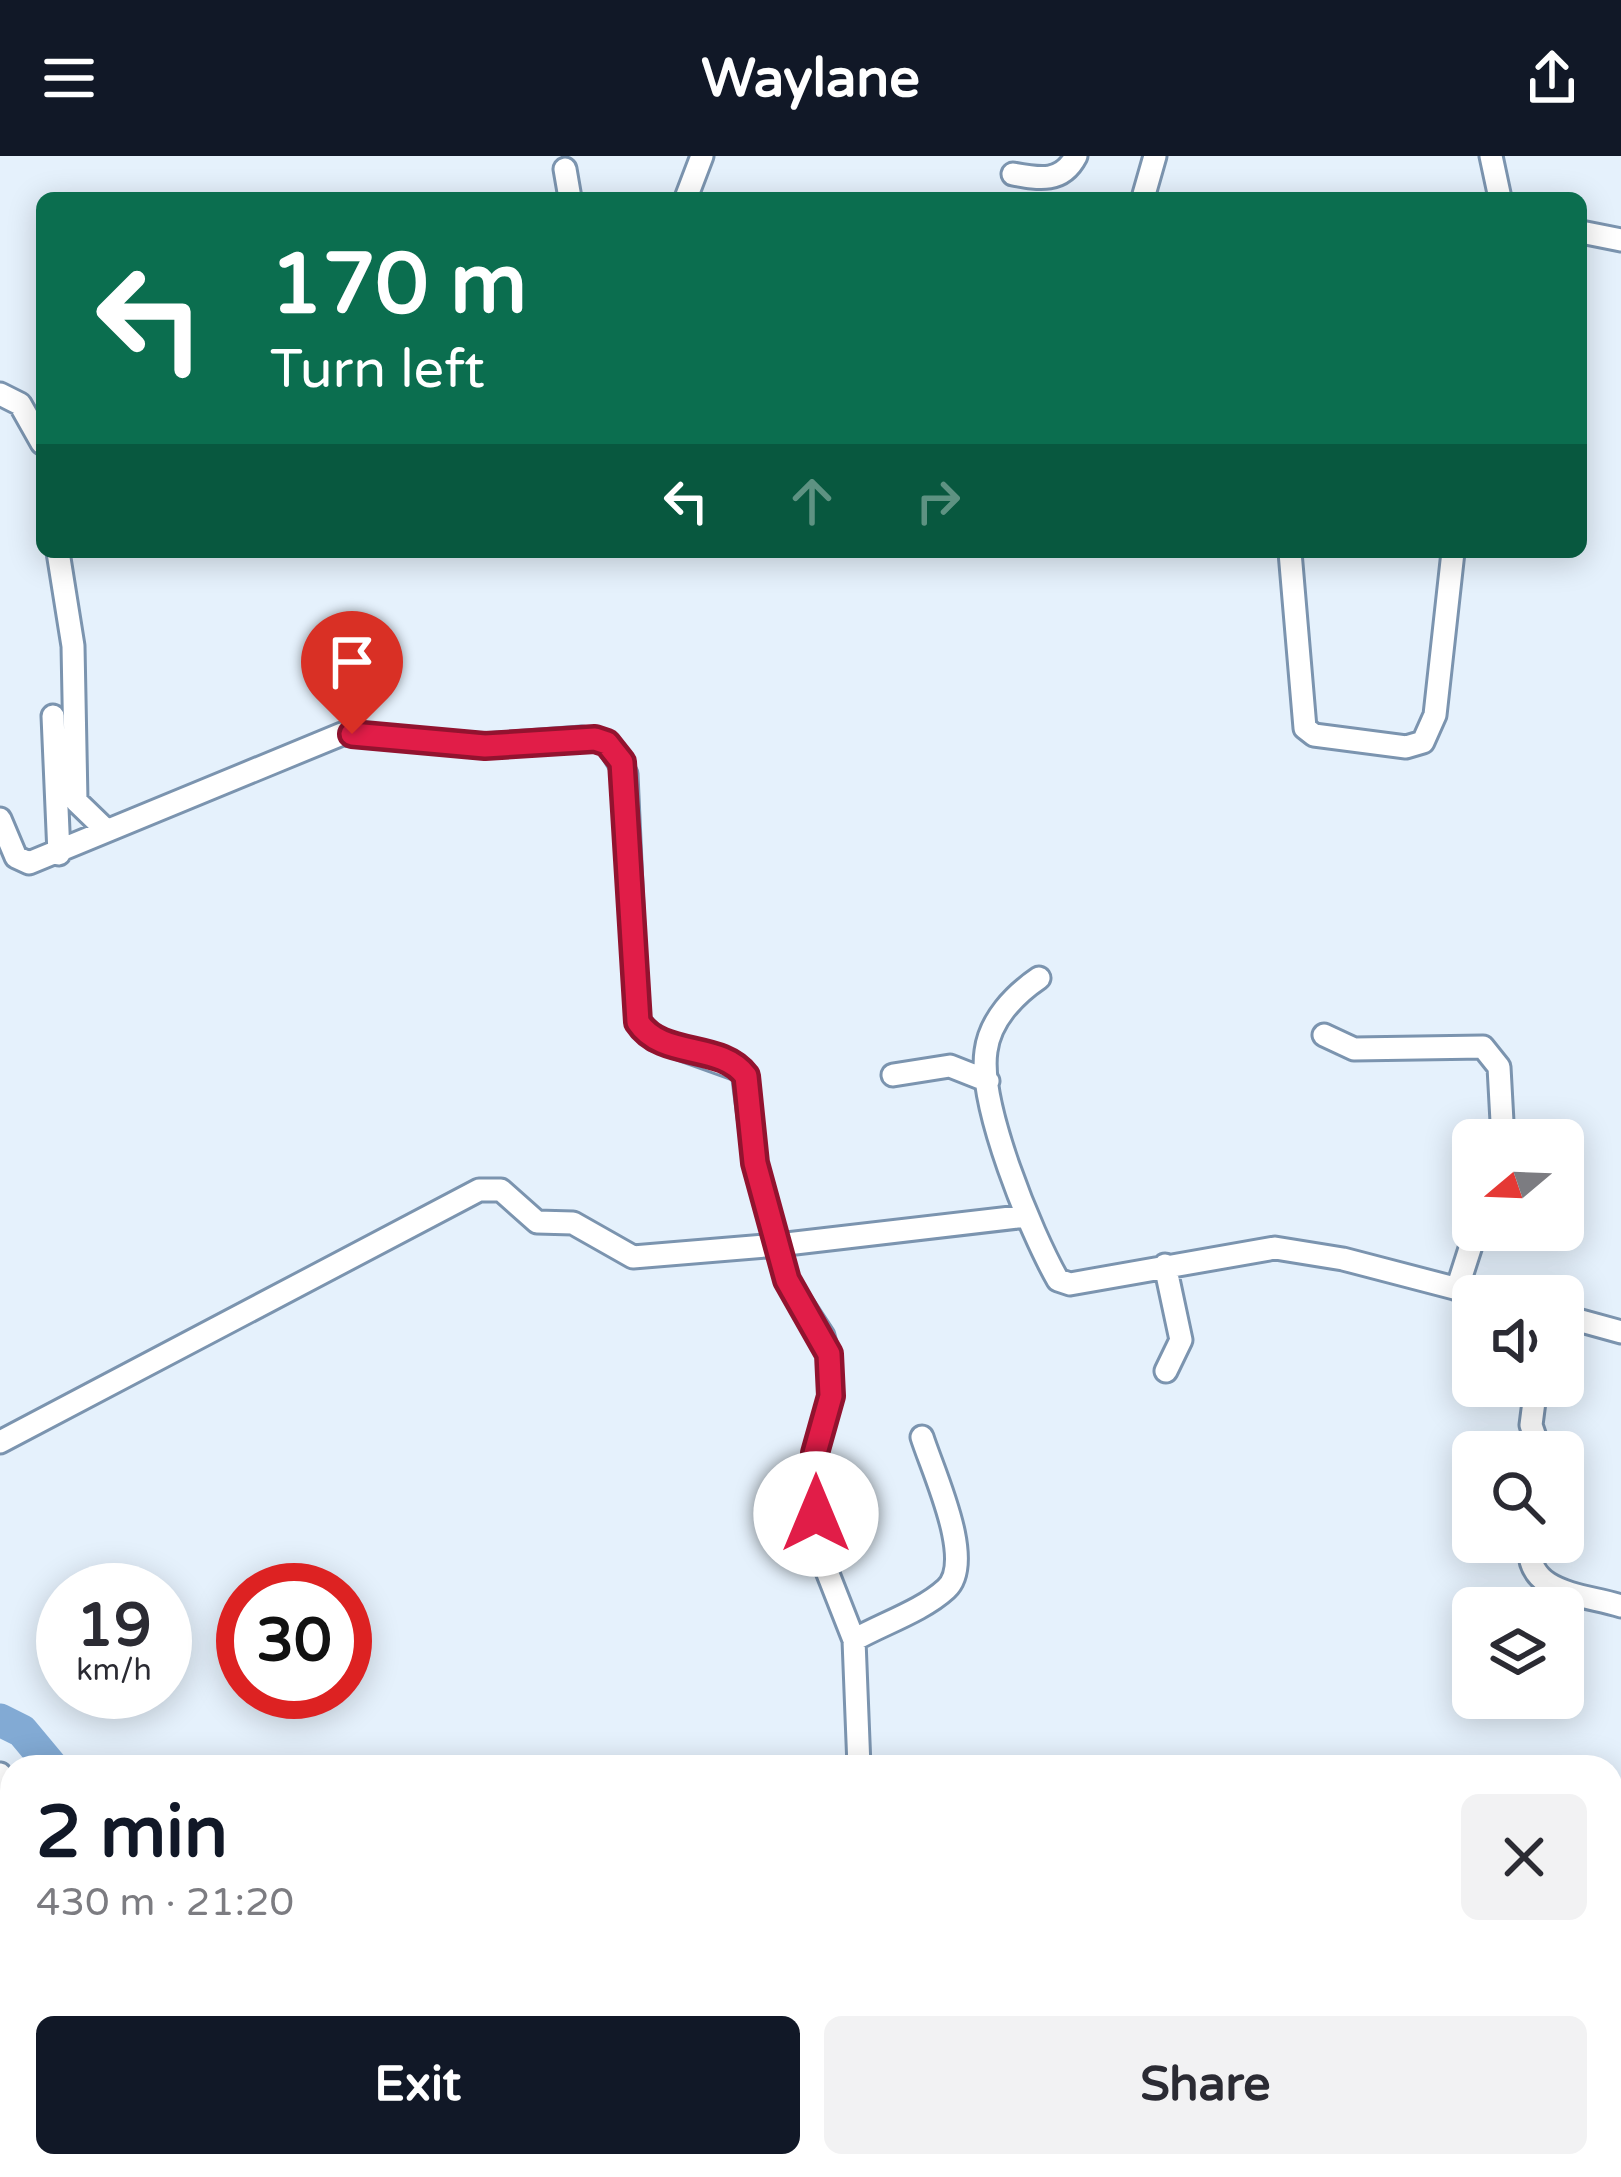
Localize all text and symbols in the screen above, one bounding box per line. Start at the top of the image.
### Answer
icon: menu [36,45,102,111]
icon: share [1519,45,1585,111]
text: Waylane [701,46,920,111]
text: 170 m [270,235,527,336]
icon: left [72,240,228,396]
text: Turn left [270,337,485,402]
icon: left [653,468,719,534]
icon: ahead [779,468,845,534]
icon: right [905,468,971,534]
pin [301,611,403,734]
icon: arrive [319,629,385,695]
north arrow [1452,1119,1584,1251]
map controls [1452,1119,1584,1719]
button: sound [1452,1275,1584,1407]
button: search [1452,1431,1584,1563]
position arrow [753,1451,879,1577]
speed limit sign: 30 [216,1563,372,1719]
button: layers [1452,1587,1584,1719]
text: 19 [76,1590,152,1662]
text: km/h [76,1652,152,1689]
text: 2 min [36,1790,228,1877]
button: close [1461,1794,1587,1920]
text: 430 m · 21:20 [36,1879,294,1926]
button: Exit [36,2016,800,2154]
button: Share [824,2016,1587,2154]

